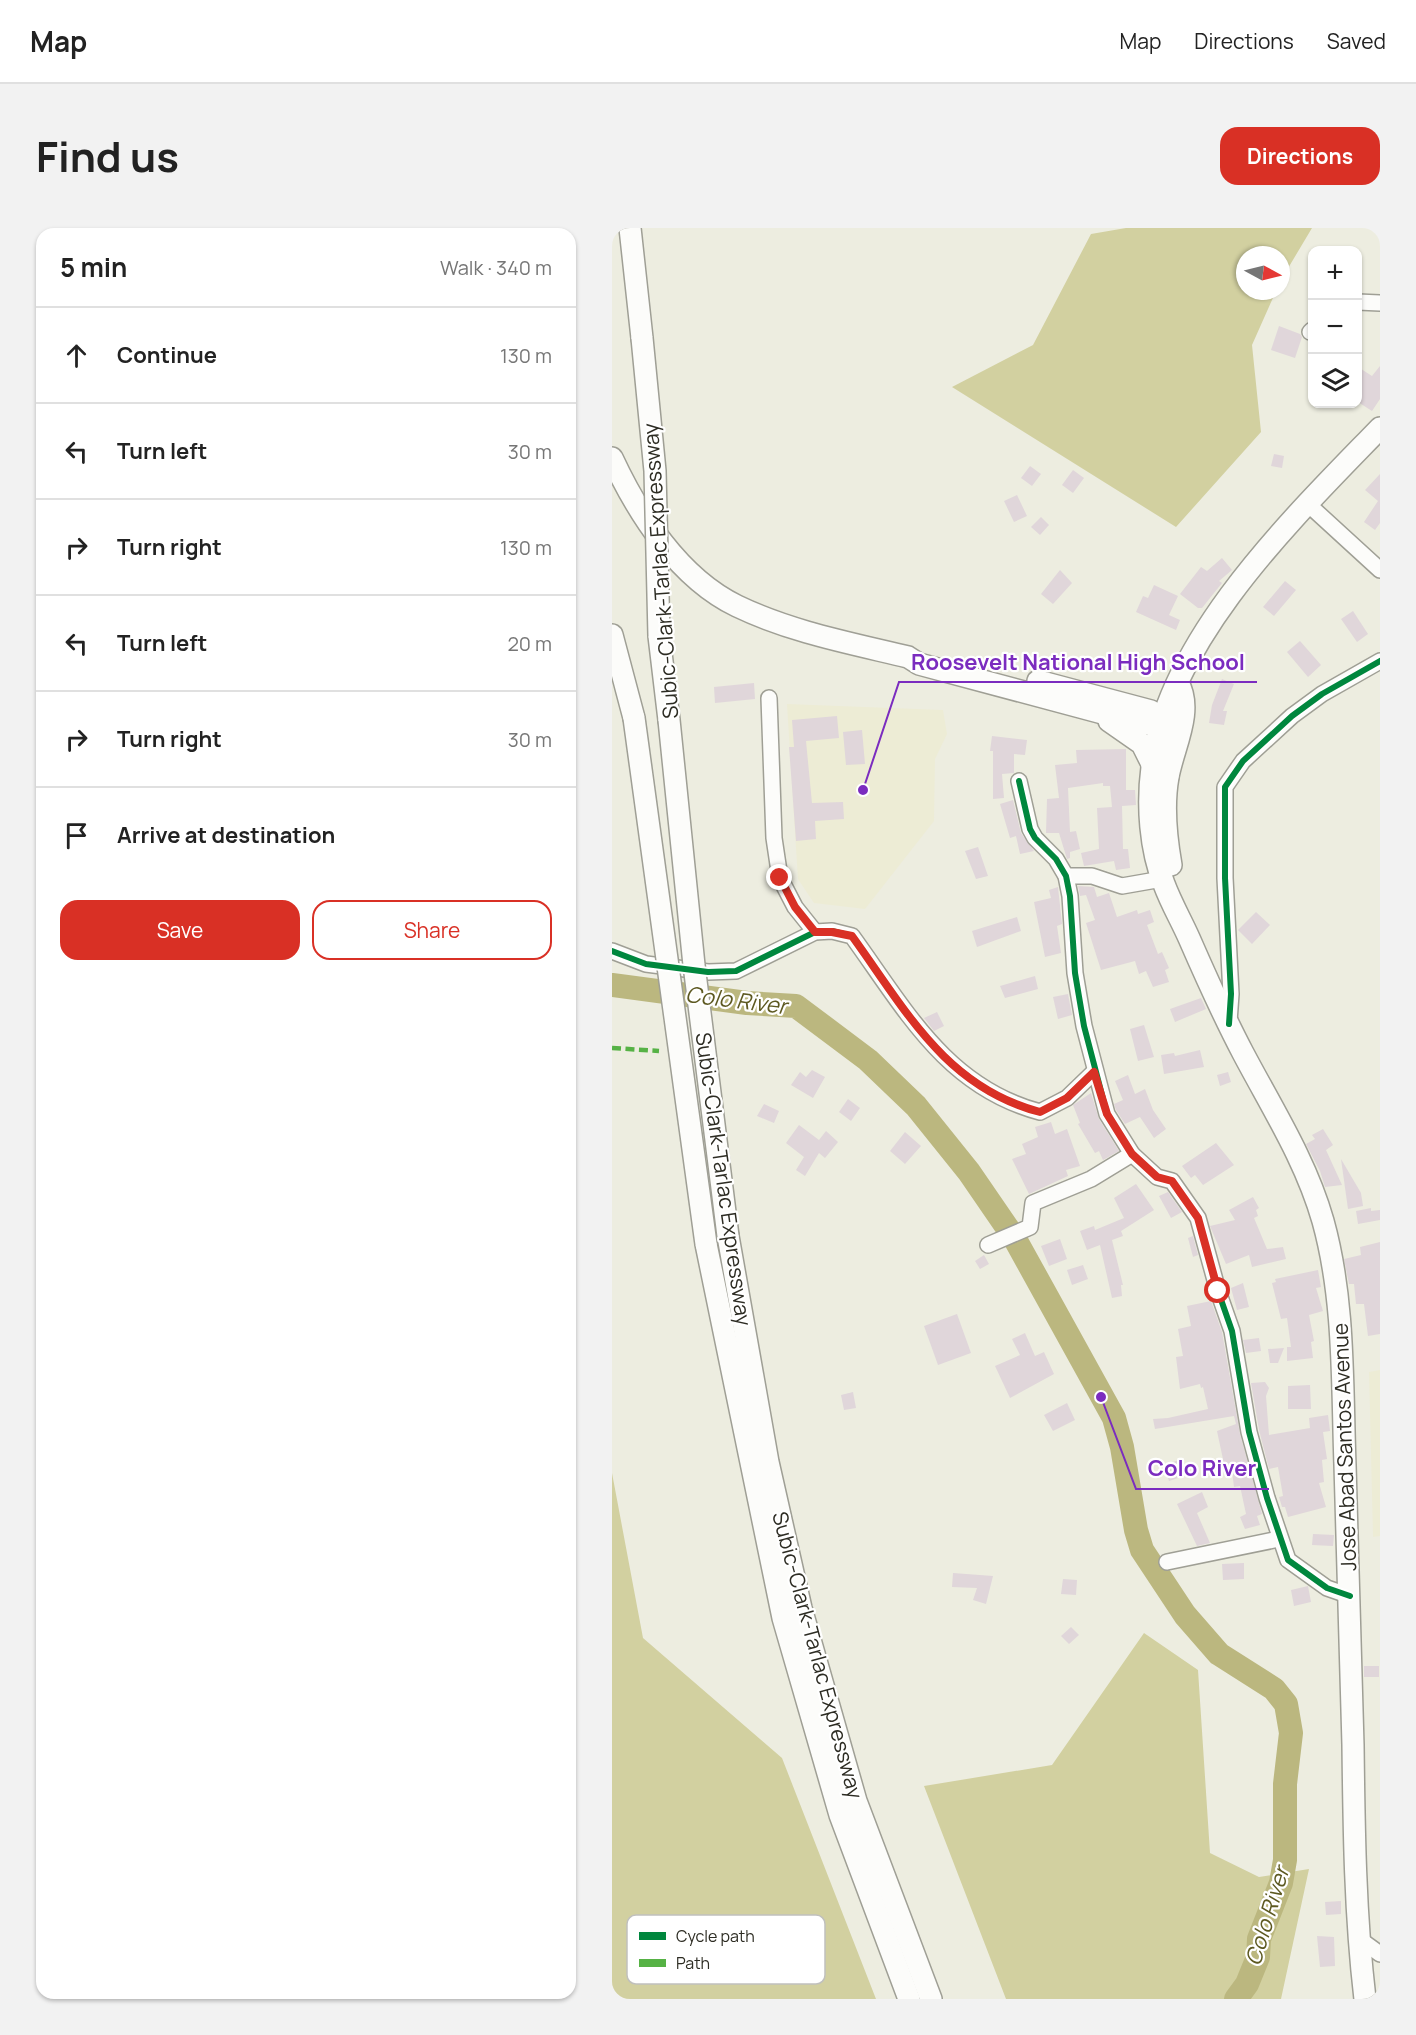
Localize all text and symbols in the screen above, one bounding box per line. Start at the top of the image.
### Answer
text: Map [30,22,87,60]
text: Map [1120,27,1161,55]
text: Directions [1194,27,1294,55]
text: Saved [1327,27,1386,55]
text: Find us [36,127,179,185]
button: Directions [1220,127,1380,185]
north arrow [1236,246,1290,300]
map controls [1308,246,1362,408]
button: + [1308,246,1362,300]
text: 5 min [60,249,127,285]
text: Walk · 340 m [440,254,552,281]
button: − [1308,300,1362,354]
icon: ahead [60,339,93,372]
text: Continue [117,340,217,370]
text: 130 m [500,342,552,369]
button: layers [1308,354,1362,408]
street label: Subic-Clark-Tarlac Expressway [636,422,684,720]
icon: left [60,435,93,468]
text: Turn left [117,436,207,466]
text: 30 m [508,438,552,465]
icon: right [60,531,93,564]
text: Turn right [117,532,222,562]
text: 130 m [500,534,552,561]
icon: left [60,627,93,660]
text: Turn left [117,628,207,658]
text: 20 m [507,630,552,657]
callout: Roosevelt National High School [899,642,1257,682]
text: Roosevelt National High School [911,647,1245,677]
icon: right [60,723,93,756]
text: Turn right [117,724,222,754]
text: 30 m [508,726,552,753]
icon: arrive [60,819,93,852]
text: Arrive at destination [117,820,335,850]
route end [766,864,792,890]
button: Save [60,900,300,960]
button: Share [312,900,552,960]
water label: Colo River [684,979,791,1021]
street label: Subic-Clark-Tarlac Expressway [690,1030,758,1328]
route start [1204,1277,1230,1303]
street label: Jose Abad Santos Avenue [1326,1323,1362,1571]
callout: Colo River [1136,1449,1269,1489]
text: Colo River [1148,1453,1256,1483]
street label: Subic-Clark-Tarlac Expressway [766,1508,870,1802]
water label: Colo River [1238,1860,1297,1969]
legend [627,1915,825,1984]
text: Cycle path [676,1925,755,1947]
text: Path [676,1952,710,1974]

